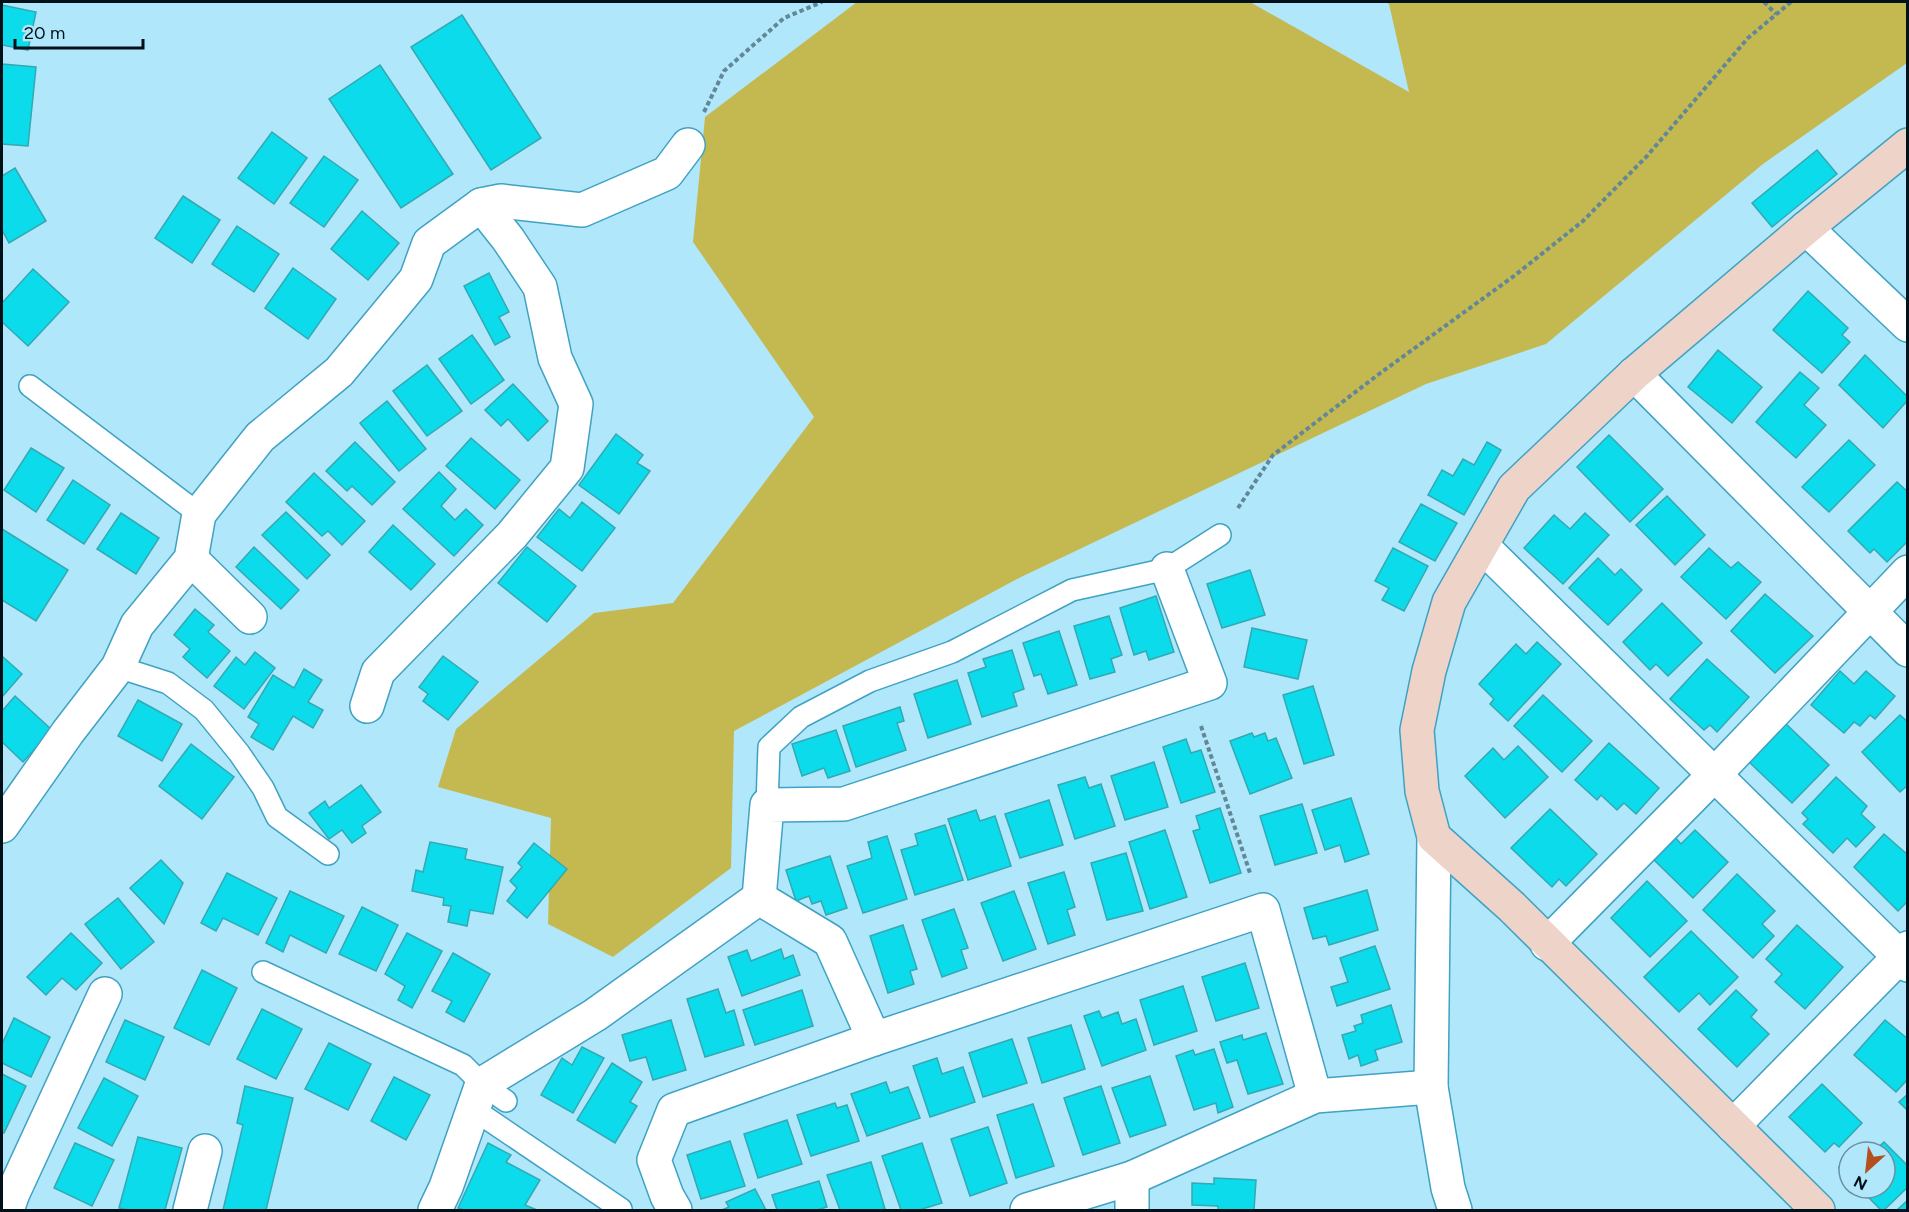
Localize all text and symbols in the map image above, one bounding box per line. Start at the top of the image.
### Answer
scale bar [15,12,142,50]
text: 20 m [24,22,65,44]
north arrow [1837,1140,1897,1200]
text: N [1851,1172,1870,1194]

